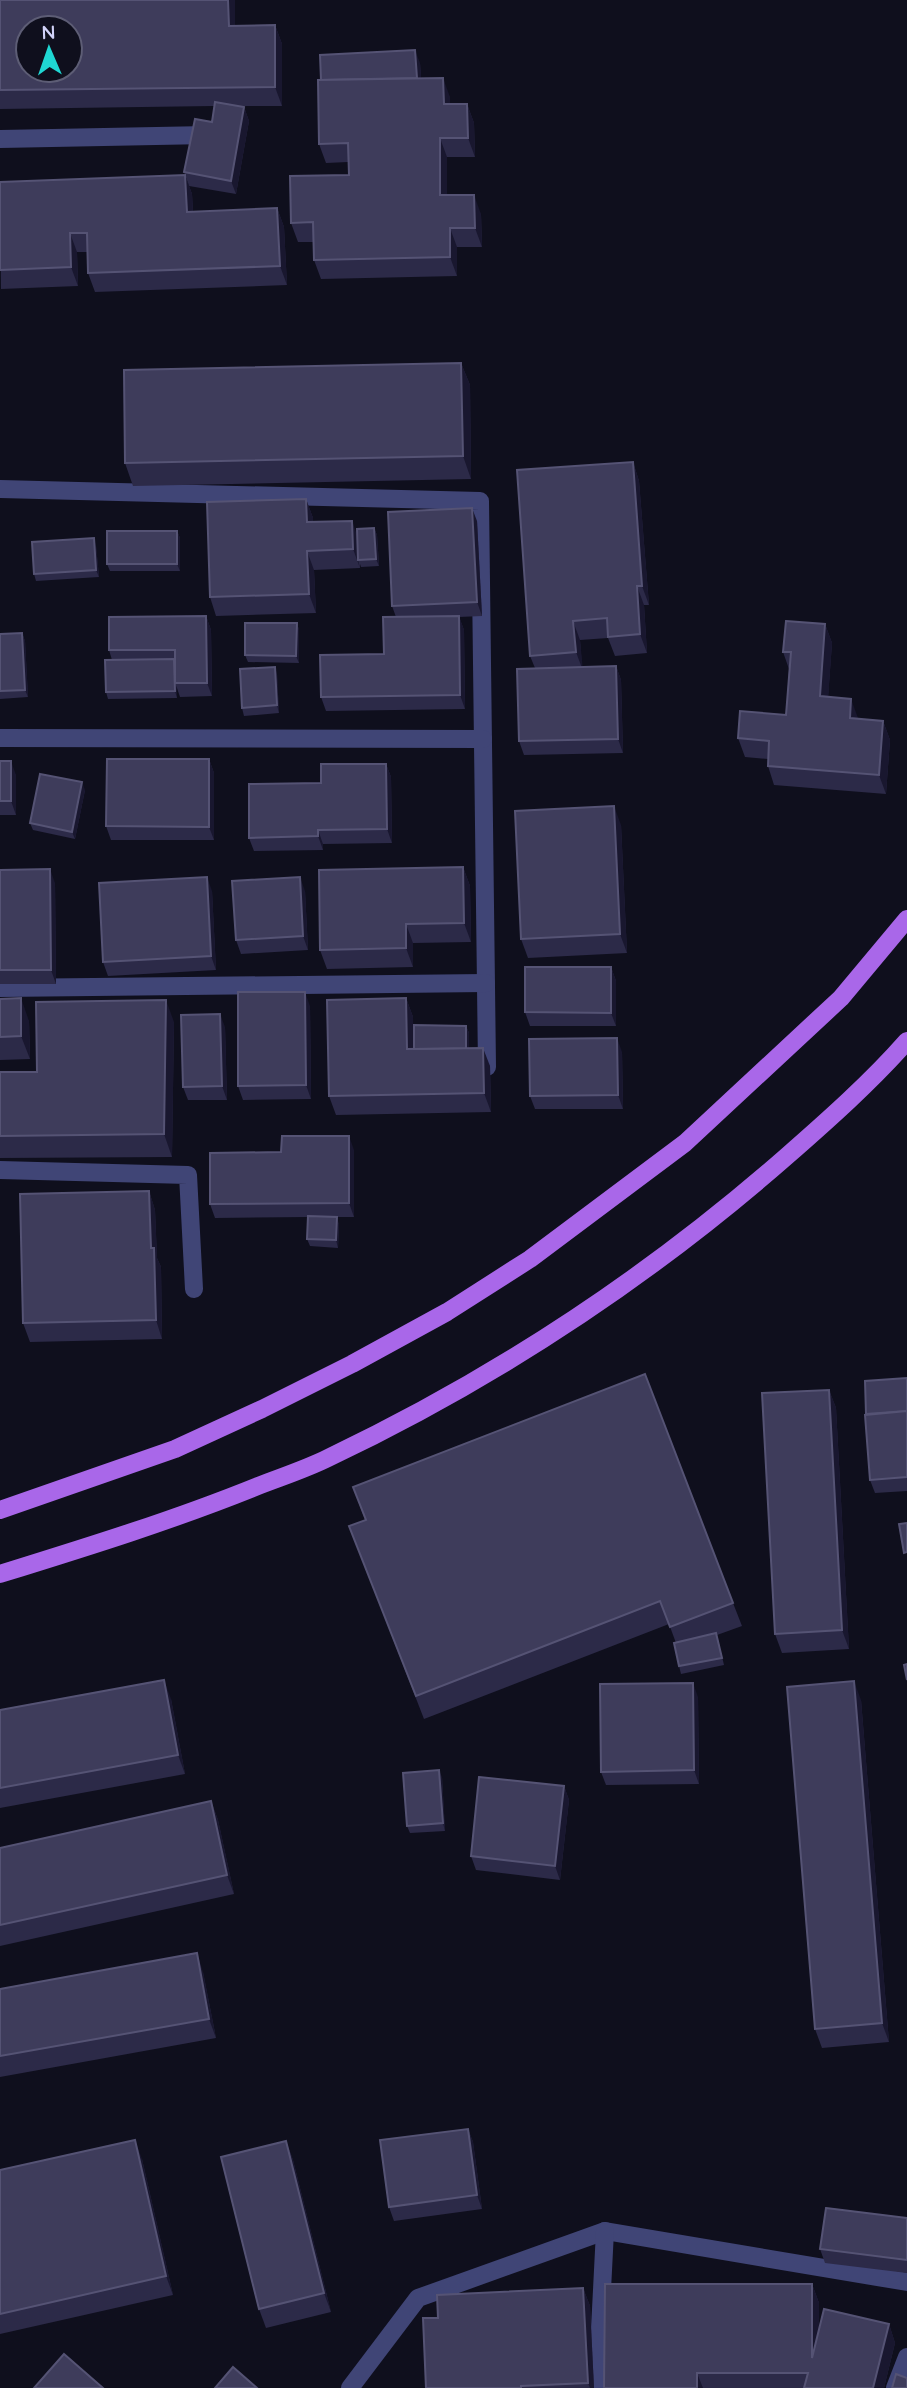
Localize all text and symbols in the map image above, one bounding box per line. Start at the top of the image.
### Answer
north arrow [14,14,84,84]
text: N [41,20,56,44]

